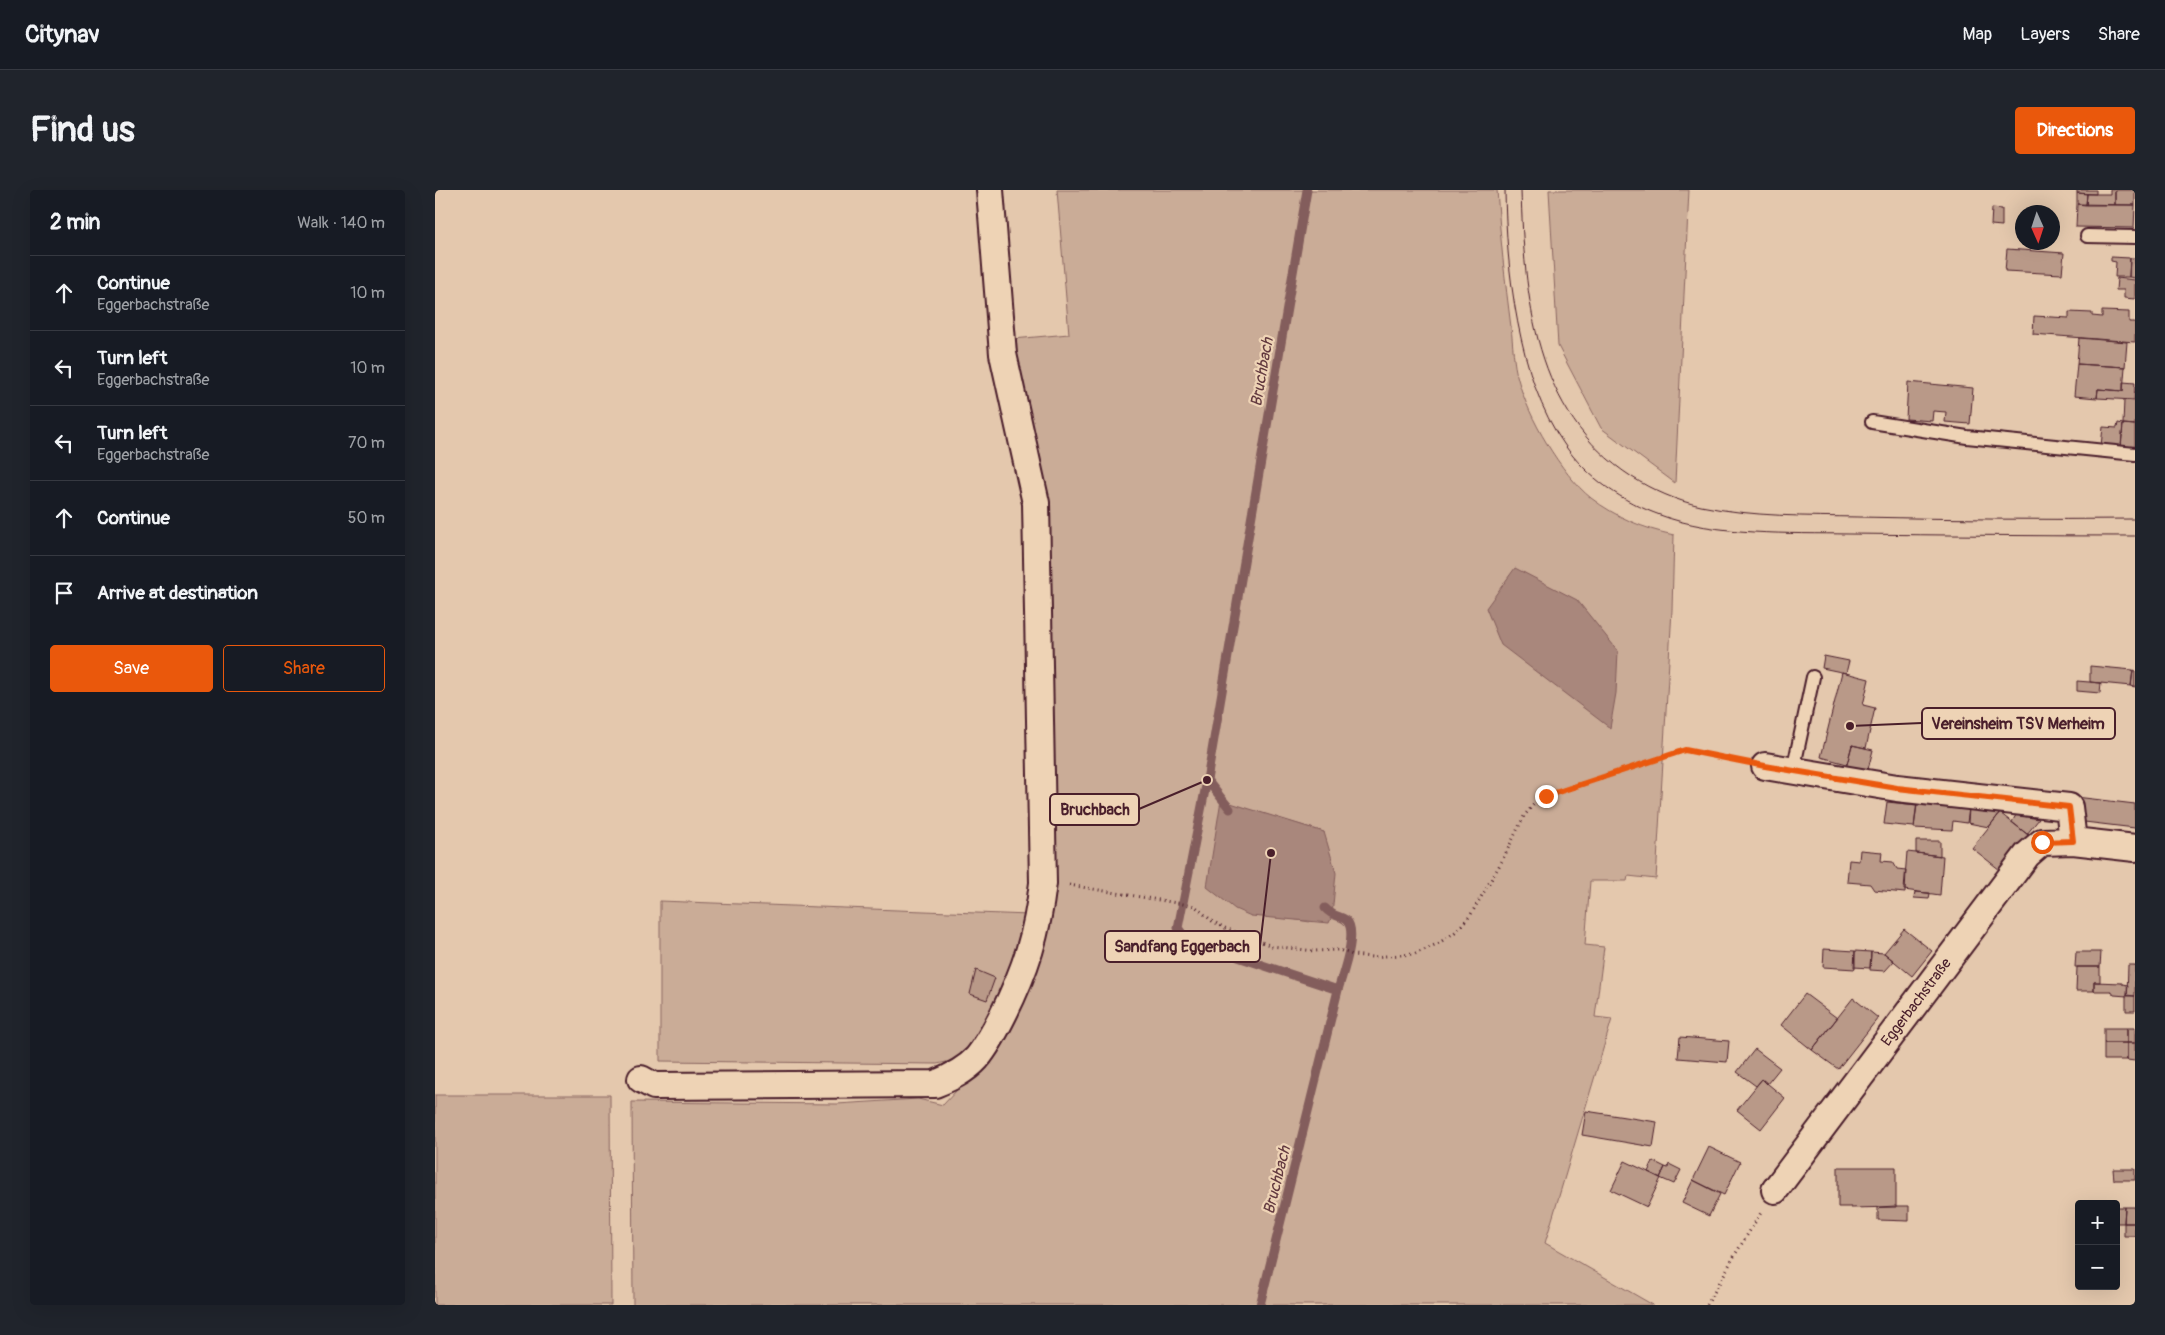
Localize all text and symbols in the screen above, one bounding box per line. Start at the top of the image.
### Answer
text: Citynav [25,20,100,49]
text: Map [1963,23,1992,46]
text: Layers [2020,23,2070,46]
text: Share [2098,23,2140,46]
button: Directions [2015,107,2135,154]
text: Find us [30,108,135,152]
north arrow [2015,205,2060,250]
text: 2 min [50,209,100,236]
text: Walk · 140 m [297,213,385,233]
text: Continue [97,271,170,295]
icon: ahead [50,279,78,307]
text: 10 m [350,283,385,303]
text: Eggerbachstraße [97,295,209,315]
water label: Bruchbach [1246,335,1278,408]
text: Turn left [97,346,167,370]
icon: left [50,354,78,382]
text: 10 m [350,358,385,378]
text: Eggerbachstraße [97,370,209,390]
text: Turn left [97,421,167,445]
icon: left [50,429,78,457]
text: 70 m [348,433,385,453]
text: Eggerbachstraße [97,445,209,465]
icon: ahead [50,504,78,532]
text: Continue [97,506,170,530]
text: 50 m [348,508,385,528]
icon: arrive [50,579,78,607]
text: Arrive at destination [97,581,258,605]
button: Save [50,645,213,692]
button: Share [223,645,385,692]
callout: Vereinsheim TSV Merheim [1922,708,2115,739]
text: Vereinsheim TSV Merheim [1931,714,2105,734]
route end [1535,785,1558,808]
callout: Bruchbach [1050,794,1139,825]
text: Bruchbach [1060,800,1130,820]
route start [2031,831,2054,854]
callout: Sandfang Eggerbach [1105,931,1260,962]
text: Sandfang Eggerbach [1114,937,1250,957]
street label: Eggerbachstraße [1877,954,1956,1050]
water label: Bruchbach [1259,1143,1295,1216]
map controls [2075,1200,2120,1290]
button: + [2075,1200,2120,1245]
button: − [2075,1245,2120,1290]

